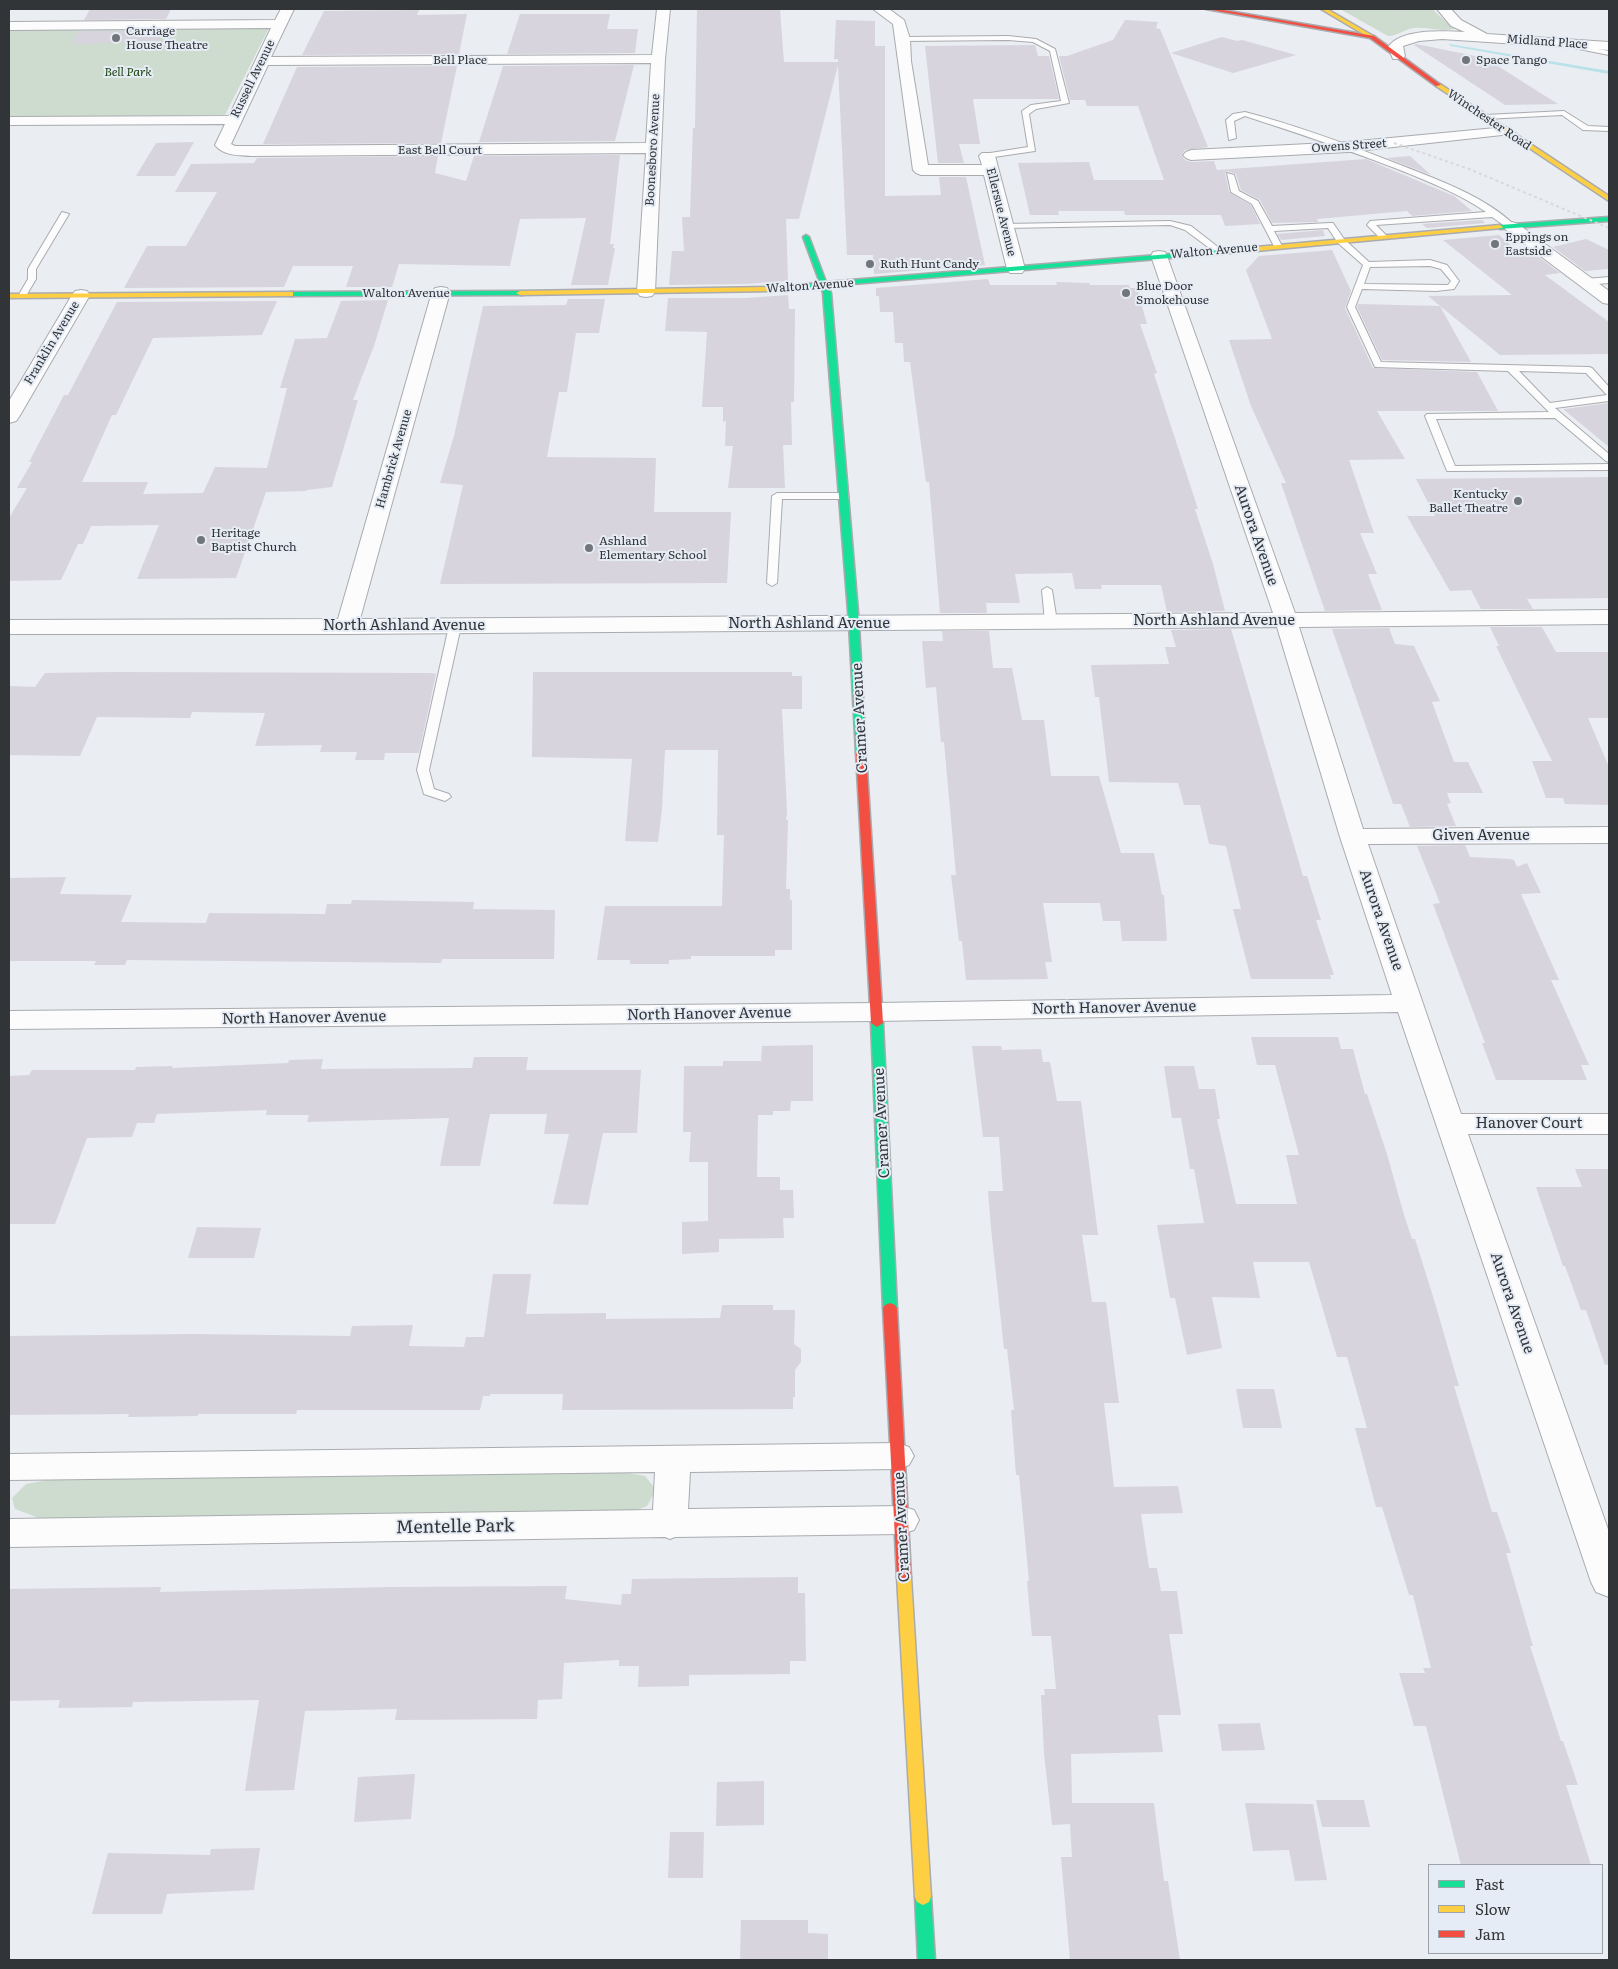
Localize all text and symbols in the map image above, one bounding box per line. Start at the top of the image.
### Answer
place label: Carriage House Theatre [126,24,208,52]
marker: Carriage House Theatre [110,32,122,44]
street label: Midland Place [1506,32,1588,52]
street label: Russell Avenue [228,38,278,120]
street label: Bell Place [433,53,487,67]
place label: Space Tango [1476,53,1547,67]
marker: Space Tango [1460,54,1472,66]
park label: Bell Park [104,65,152,79]
street label: Winchester Road [1444,87,1534,153]
street label: Boonesboro Avenue [643,94,663,206]
street label: Owens Street [1311,136,1387,156]
street label: East Bell Court [398,143,482,157]
street label: Ellersue Avenue [983,166,1019,258]
place label: Eppings on Eastside [1505,230,1568,258]
marker: Eppings on Eastside [1489,238,1501,250]
street label: Walton Avenue [1170,240,1258,262]
place label: Ruth Hunt Candy [880,257,979,271]
marker: Ruth Hunt Candy [864,258,876,270]
street label: Walton Avenue [766,276,854,296]
place label: Blue Door Smokehouse [1136,279,1209,307]
street label: Walton Avenue [362,286,450,300]
marker: Blue Door Smokehouse [1120,287,1132,299]
street label: Franklin Avenue [21,299,83,387]
street label: Hambrick Avenue [373,408,415,510]
street label: Aurora Avenue [1230,482,1282,588]
place label: Kentucky Ballet Theatre [1429,487,1508,515]
marker: Kentucky Ballet Theatre [1512,495,1524,507]
place label: Heritage Baptist Church [211,526,297,554]
marker: Heritage Baptist Church [195,534,207,546]
place label: Ashland Elementary School [599,534,707,562]
marker: Ashland Elementary School [583,542,595,554]
street label: North Ashland Avenue [1133,612,1295,630]
street label: North Ashland Avenue [728,615,890,633]
street label: North Ashland Avenue [323,617,485,635]
street label: Cramer Avenue [848,662,872,774]
street label: Given Avenue [1432,827,1530,845]
street label: Aurora Avenue [1355,867,1407,973]
street label: North Hanover Avenue [1032,998,1196,1018]
street label: North Hanover Avenue [627,1004,791,1024]
street label: North Hanover Avenue [222,1008,386,1028]
street label: Cramer Avenue [870,1067,894,1179]
street label: Hanover Court [1475,1115,1583,1133]
street label: Aurora Avenue [1486,1250,1538,1356]
street label: Cramer Avenue [890,1471,914,1583]
street label: Mentelle Park [395,1515,515,1539]
legend [1428,1864,1603,1954]
text: Fast [1475,1872,1504,1895]
text: Slow [1475,1897,1510,1920]
text: Jam [1475,1922,1505,1945]

